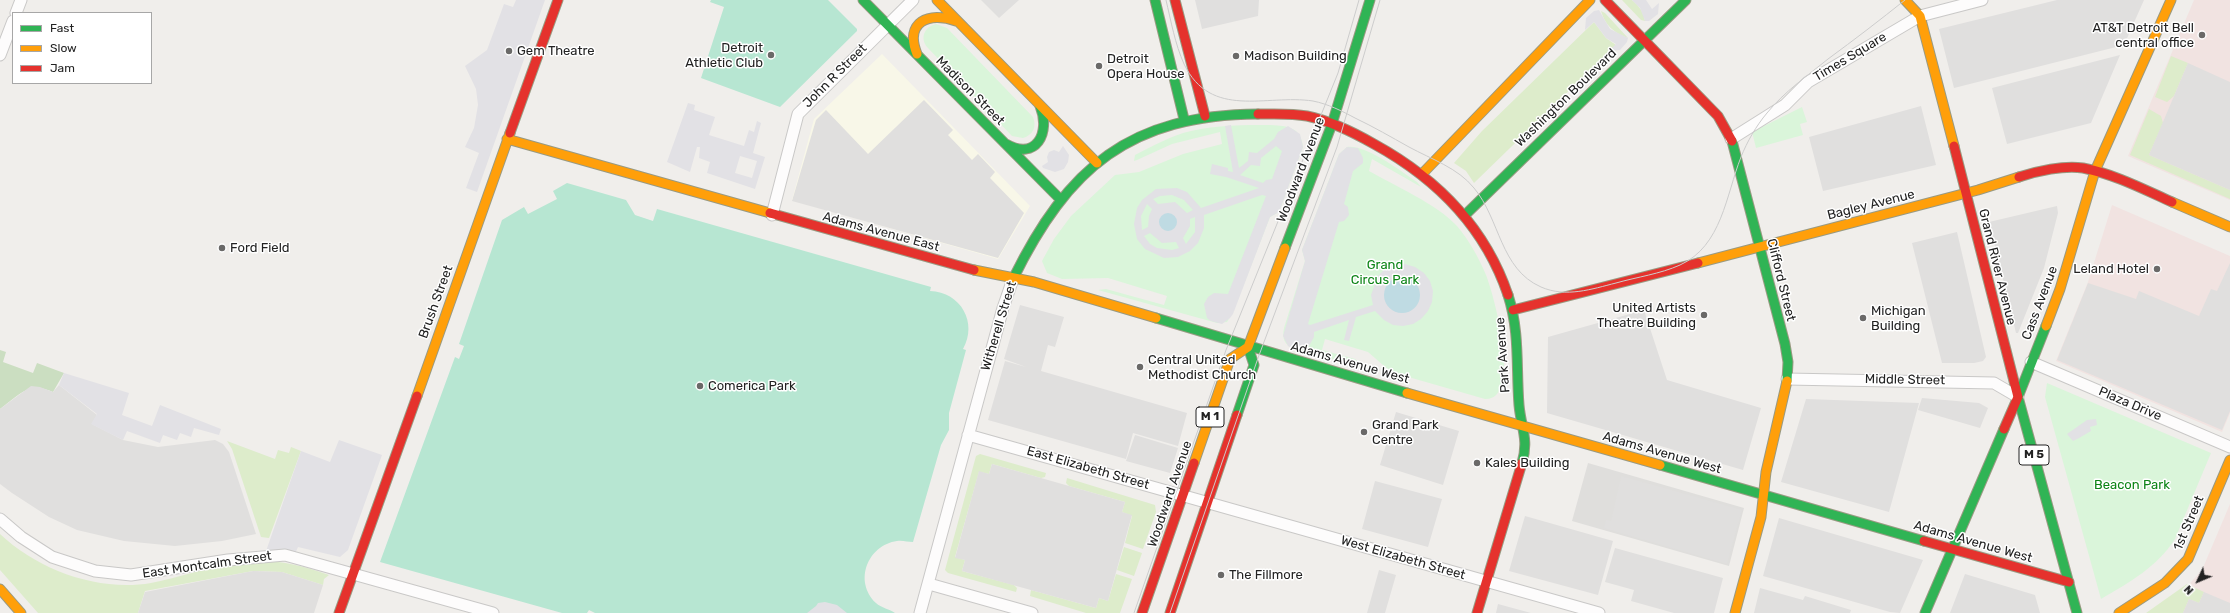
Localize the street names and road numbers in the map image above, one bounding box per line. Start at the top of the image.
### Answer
street label: Times Square [1811,29,1889,85]
street label: John R Street [800,41,870,111]
street label: Washington Boulevard [1512,45,1620,151]
street label: Madison Street [932,53,1008,129]
street label: Woodward Avenue [1274,115,1328,225]
street label: Bagley Avenue [1826,187,1916,223]
street label: Grand River Avenue [1975,207,2019,327]
street label: Adams Avenue East [821,209,941,255]
street label: Clifford Street [1763,237,1799,323]
street label: Brush Street [416,263,456,341]
street label: Cass Avenue [2019,264,2061,342]
street label: Witherell Street [978,279,1020,373]
street label: Park Avenue [1493,317,1513,393]
street label: Adams Avenue West [1289,339,1411,387]
street label: Middle Street [1865,372,1945,388]
street label: Plaza Drive [2096,384,2164,424]
road number: M 1 [1196,407,1224,427]
street label: Adams Avenue West [1601,429,1723,477]
street label: Woodward Avenue [1144,439,1196,549]
street label: East Elizabeth Street [1025,443,1151,493]
road number: M 5 [2019,445,2049,465]
street label: 1st Street [2170,493,2208,553]
street label: Adams Avenue West [1912,518,2034,566]
street label: West Elizabeth Street [1339,533,1467,583]
street label: East Montcalm Street [141,548,273,582]

